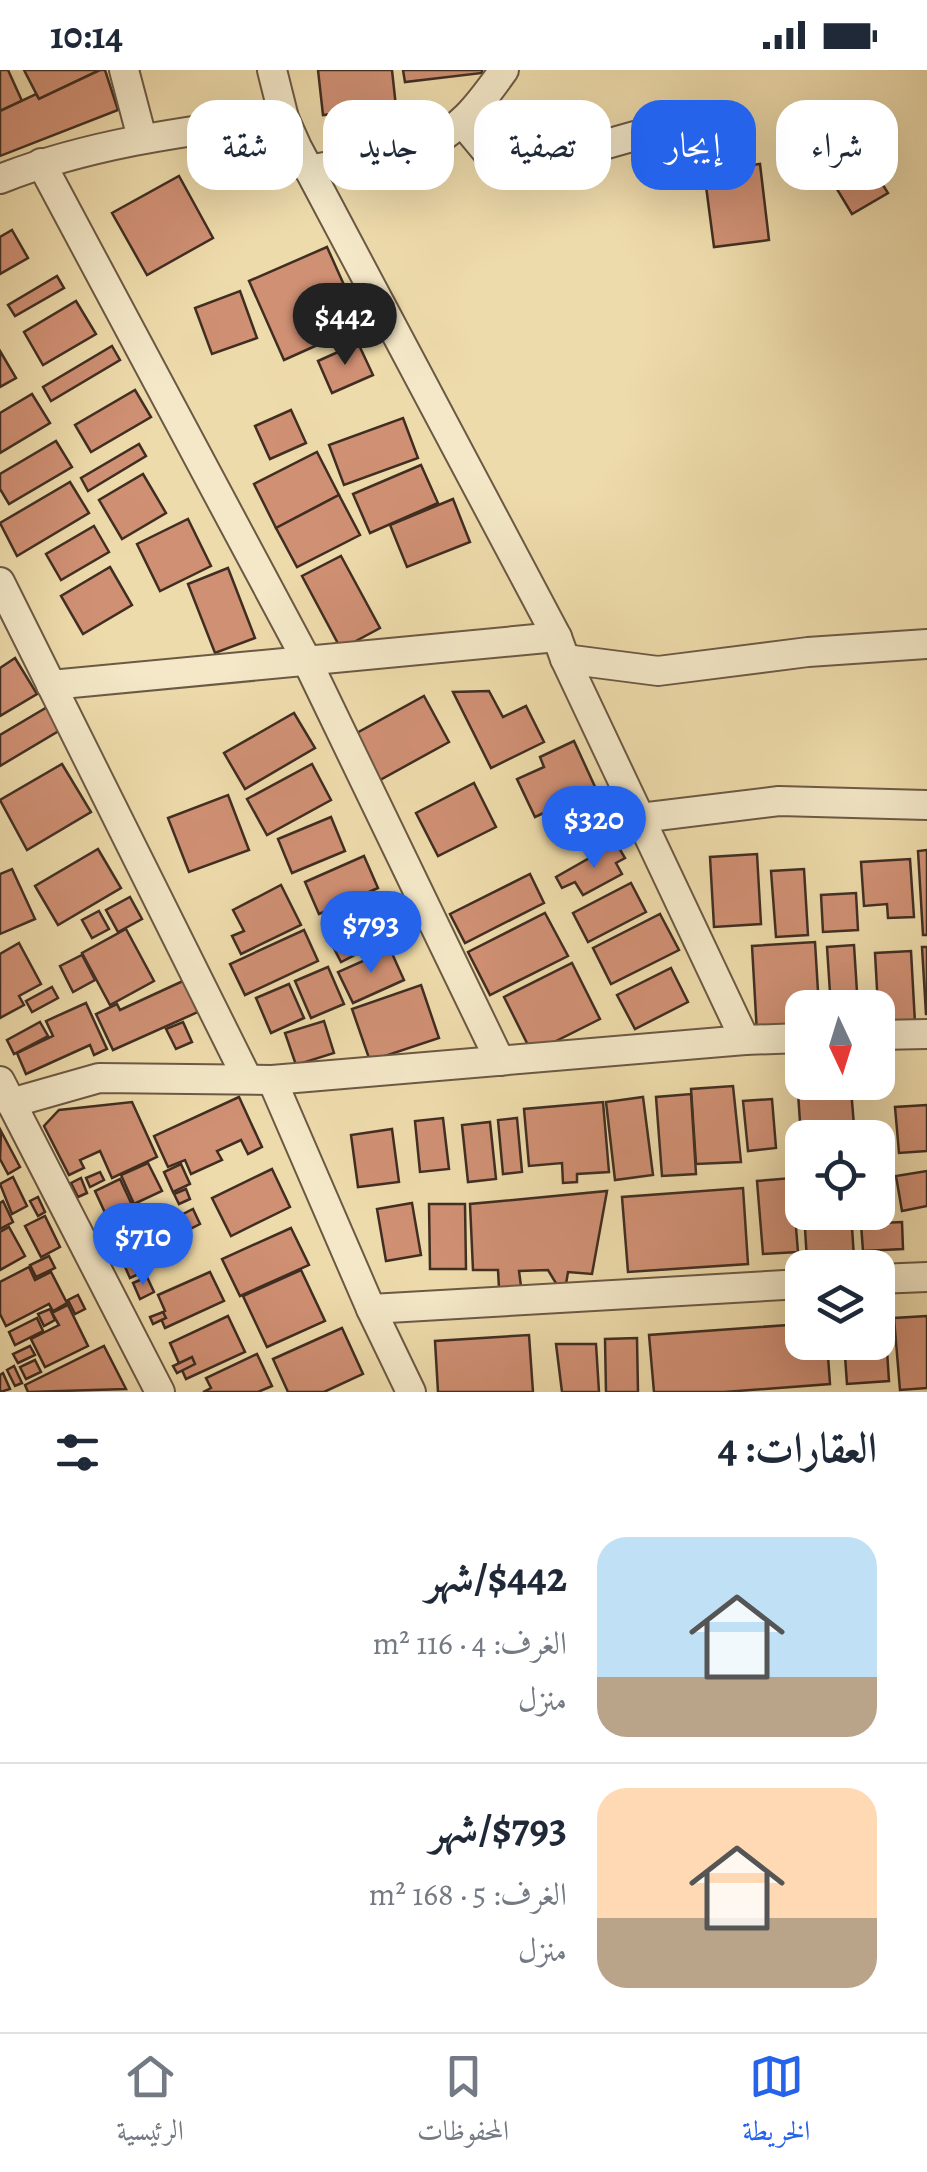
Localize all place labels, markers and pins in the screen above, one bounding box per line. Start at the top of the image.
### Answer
pin: $442 [286,283,404,368]
pin: $320 [535,786,653,871]
pin: $793 [312,891,430,976]
pin: $710 [84,1203,202,1288]

